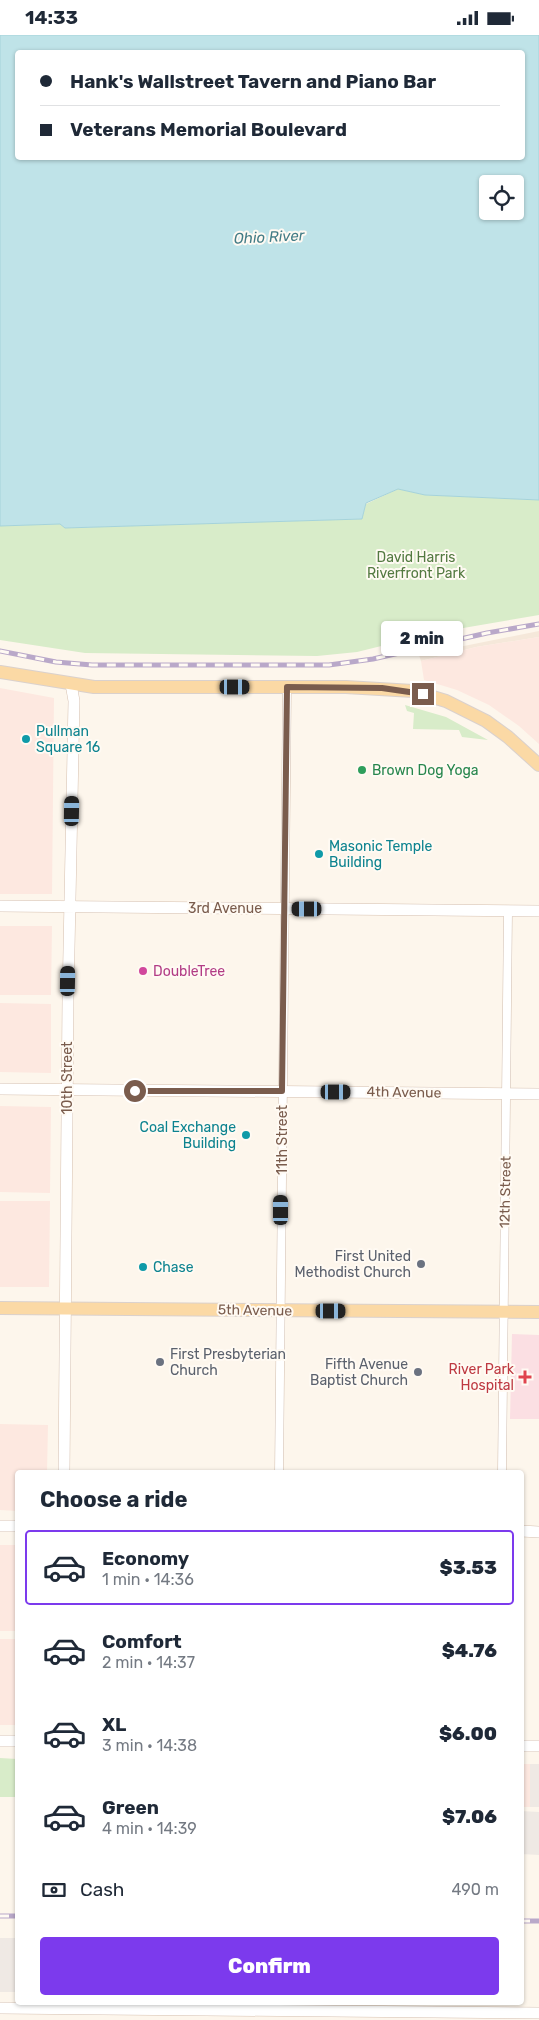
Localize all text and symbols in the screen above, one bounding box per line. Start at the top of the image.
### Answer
text: 14:33 [25,6,78,29]
text: Hank's Wallstreet Tavern and Piano Bar [70,70,436,93]
text: Veterans Memorial Boulevard [70,118,347,141]
map controls [479,175,524,220]
button: locate [479,175,524,220]
water label: Ohio River [233,226,306,248]
park label: David Harris Riverfront Park [367,549,466,582]
callout: 2 min [382,621,464,657]
text: 2 min [400,629,444,648]
car [220,680,250,695]
route end [412,683,434,705]
place label: Pullman Square 16 [36,723,100,756]
marker: Pullman Square 16 [20,733,32,745]
place label: Brown Dog Yoga [372,762,479,779]
marker: Brown Dog Yoga [356,764,368,776]
car [64,796,79,826]
place label: Masonic Temple Building [329,838,432,871]
marker: Masonic Temple Building [313,848,325,860]
street label: 3rd Avenue [188,900,262,917]
car [292,902,322,917]
place label: DoubleTree [153,963,225,980]
marker: DoubleTree [137,965,149,977]
car [60,966,75,996]
street label: 10th Street [59,1041,76,1114]
route start [124,1080,146,1102]
street label: 4th Avenue [366,1083,442,1102]
car [321,1085,351,1100]
street label: 11th Street [274,1105,291,1175]
place label: Coal Exchange Building [140,1119,236,1152]
marker: Coal Exchange Building [240,1129,252,1141]
street label: 12th Street [496,1155,515,1228]
car [273,1195,288,1225]
place label: First United Methodist Church [295,1248,411,1281]
marker: First United Methodist Church [415,1258,427,1270]
place label: Chase [153,1259,194,1276]
marker: Chase [137,1261,149,1273]
street label: 5th Avenue [218,1301,292,1320]
car [316,1304,346,1319]
place label: First Presbyterian Church [170,1346,286,1379]
marker: First Presbyterian Church [154,1356,166,1368]
place label: Fifth Avenue Baptist Church [310,1356,408,1389]
place label: River Park Hospital [449,1361,515,1394]
marker: Fifth Avenue Baptist Church [412,1366,424,1378]
marker: River Park Hospital [518,1370,532,1384]
text: Choose a ride [40,1486,187,1513]
icon: car [42,1545,87,1590]
text: Economy [102,1547,189,1570]
text: $3.53 [440,1556,497,1579]
text: 1 min · 14:36 [102,1570,194,1589]
icon: car [42,1628,87,1673]
text: Comfort [102,1630,182,1653]
text: $4.76 [442,1639,497,1662]
text: 2 min · 14:37 [102,1653,195,1672]
icon: car [42,1711,87,1756]
text: XL [102,1713,126,1736]
text: $6.00 [439,1722,497,1745]
text: 3 min · 14:38 [102,1736,197,1755]
icon: car [42,1794,87,1839]
text: Green [102,1796,159,1819]
text: $7.06 [442,1805,497,1828]
text: 4 min · 14:39 [102,1819,197,1838]
icon: cash [40,1876,68,1904]
text: Cash [80,1878,124,1901]
text: 490 m [451,1880,499,1899]
button: Confirm [40,1937,499,1995]

